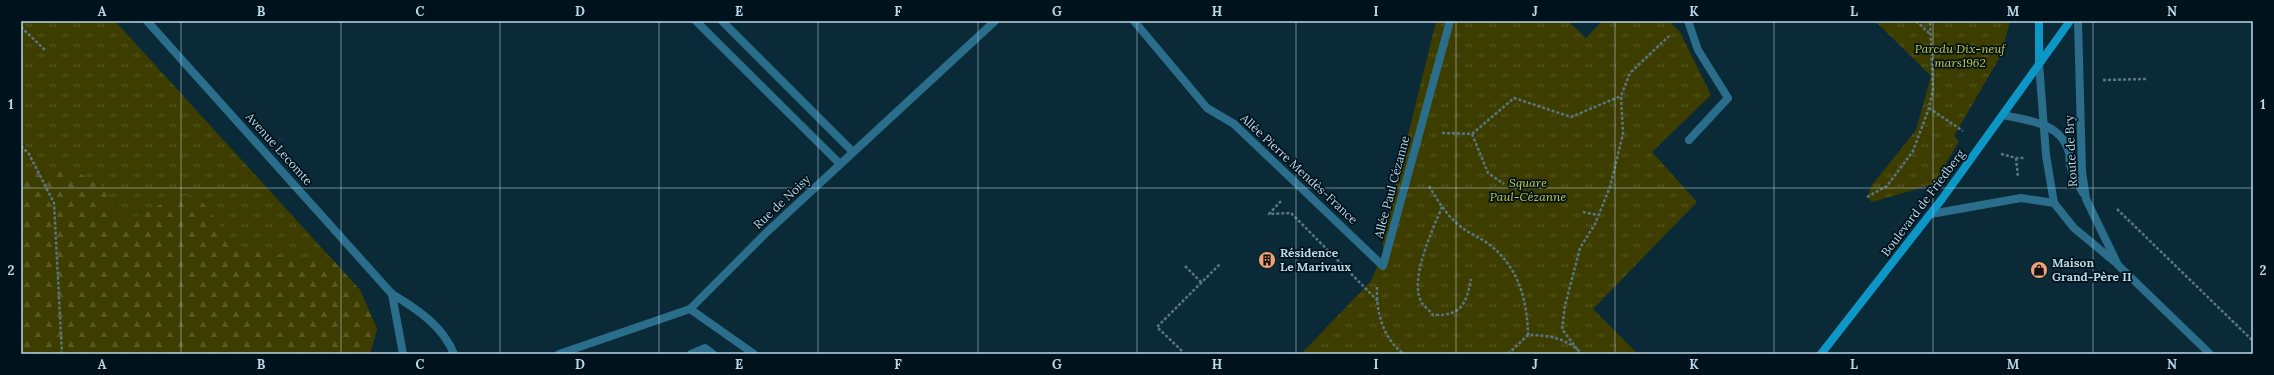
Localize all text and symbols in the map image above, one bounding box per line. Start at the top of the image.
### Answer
text: A [98,3,107,20]
text: B [257,3,266,20]
text: C [416,3,425,20]
text: D [575,3,585,20]
text: E [735,3,743,20]
text: F [894,3,902,20]
text: G [1052,3,1062,20]
text: H [1212,3,1222,20]
text: I [1373,3,1379,20]
text: J [1532,3,1538,20]
text: K [1689,3,1699,20]
text: L [1850,3,1858,20]
text: M [2007,3,2020,20]
text: N [2167,3,2177,20]
park label: Parcdu Dix-neuf mars1962 [1915,41,2006,70]
text: 1 [8,96,14,113]
text: 1 [2260,96,2266,113]
street label: Avenue Lecomte [242,109,316,188]
street label: Allée Pierre Mendès-France [1237,110,1361,227]
street label: Route de Bry [2061,114,2080,187]
street label: Allée Paul Cézanne [1370,134,1413,241]
street label: Boulevard de Friedberg [1878,146,1968,259]
street label: Rue de Noisy [750,171,814,232]
park label: Square Paul-Cézanne [1490,175,1566,204]
place label: Résidence Le Marivaux [1280,245,1351,274]
building icon: Résidence Le Marivaux [1257,250,1277,270]
place label: Maison Grand-Père II [2052,255,2132,284]
shop icon: Maison Grand-Père II [2029,260,2049,280]
text: 2 [8,262,15,279]
text: 2 [2260,262,2267,279]
text: A [98,356,107,373]
text: B [257,356,266,373]
text: C [416,356,425,373]
text: D [575,356,585,373]
text: E [735,356,743,373]
text: F [894,356,902,373]
text: G [1052,356,1062,373]
text: H [1212,356,1222,373]
text: I [1373,356,1379,373]
text: J [1532,356,1538,373]
text: K [1689,356,1699,373]
text: L [1850,356,1858,373]
text: M [2007,356,2020,373]
text: N [2167,356,2177,373]

